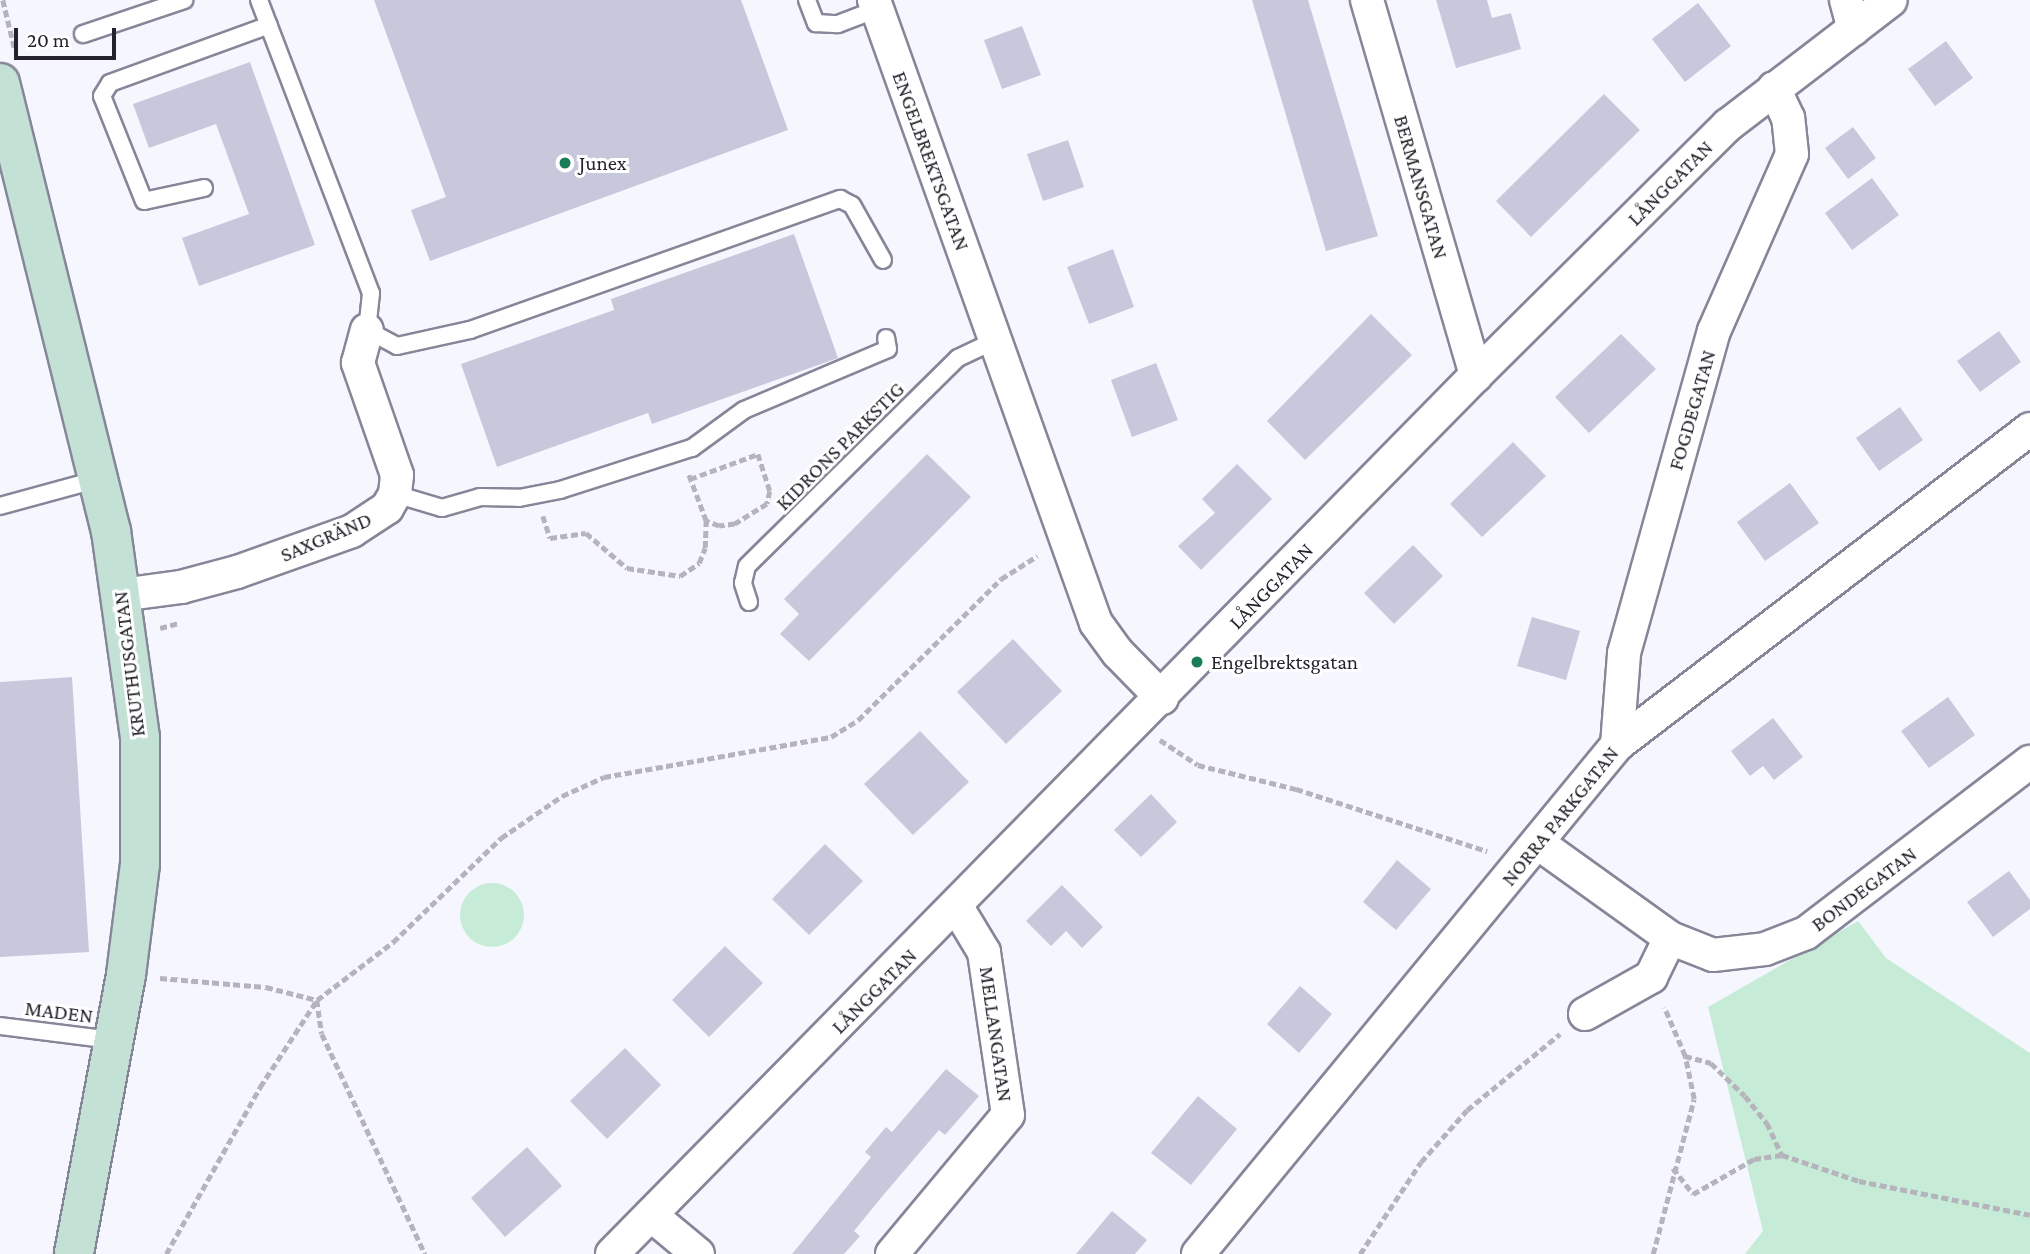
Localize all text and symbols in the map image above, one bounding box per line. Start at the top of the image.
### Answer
scale bar [18,14,119,58]
text: 20 m [27,28,70,52]
street label: ENGELBREKTSGATAN [887,68,975,254]
street label: BERMANSGATAN [1388,112,1454,262]
street label: LÅNGGATAN [1622,135,1718,231]
place label: Junex [579,150,627,176]
marker: Junex [557,155,573,171]
street label: FOGDEGATAN [1663,347,1721,473]
street label: KIDRONS PARKSTIG [770,376,910,516]
street label: SAXGRÄND [277,506,375,568]
street label: LÅNGGATAN [1224,537,1318,635]
street label: KRUTHUSGATAN [108,590,150,738]
place label: Engelbrektsgatan [1211,649,1358,675]
marker: Engelbrektsgatan [1189,654,1205,670]
street label: NORRA PARKGATAN [1496,741,1624,891]
street label: BONDEGATAN [1806,841,1922,937]
street label: LÅNGGATAN [826,943,922,1039]
street label: MELLANGATAN [974,965,1018,1103]
street label: MADEN [23,995,95,1029]

